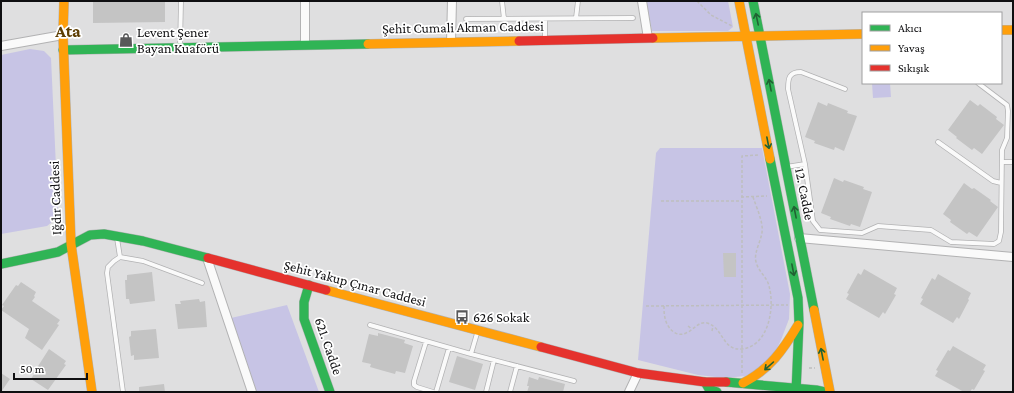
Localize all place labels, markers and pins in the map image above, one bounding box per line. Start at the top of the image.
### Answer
place label: Levent Şener Bayan Kuaförü [137,24,220,56]
shop icon: Levent Şener Bayan Kuaförü [118,32,134,48]
bus stop icon: 626 Sokak [454,309,470,325]
place label: 626 Sokak [473,309,530,325]

